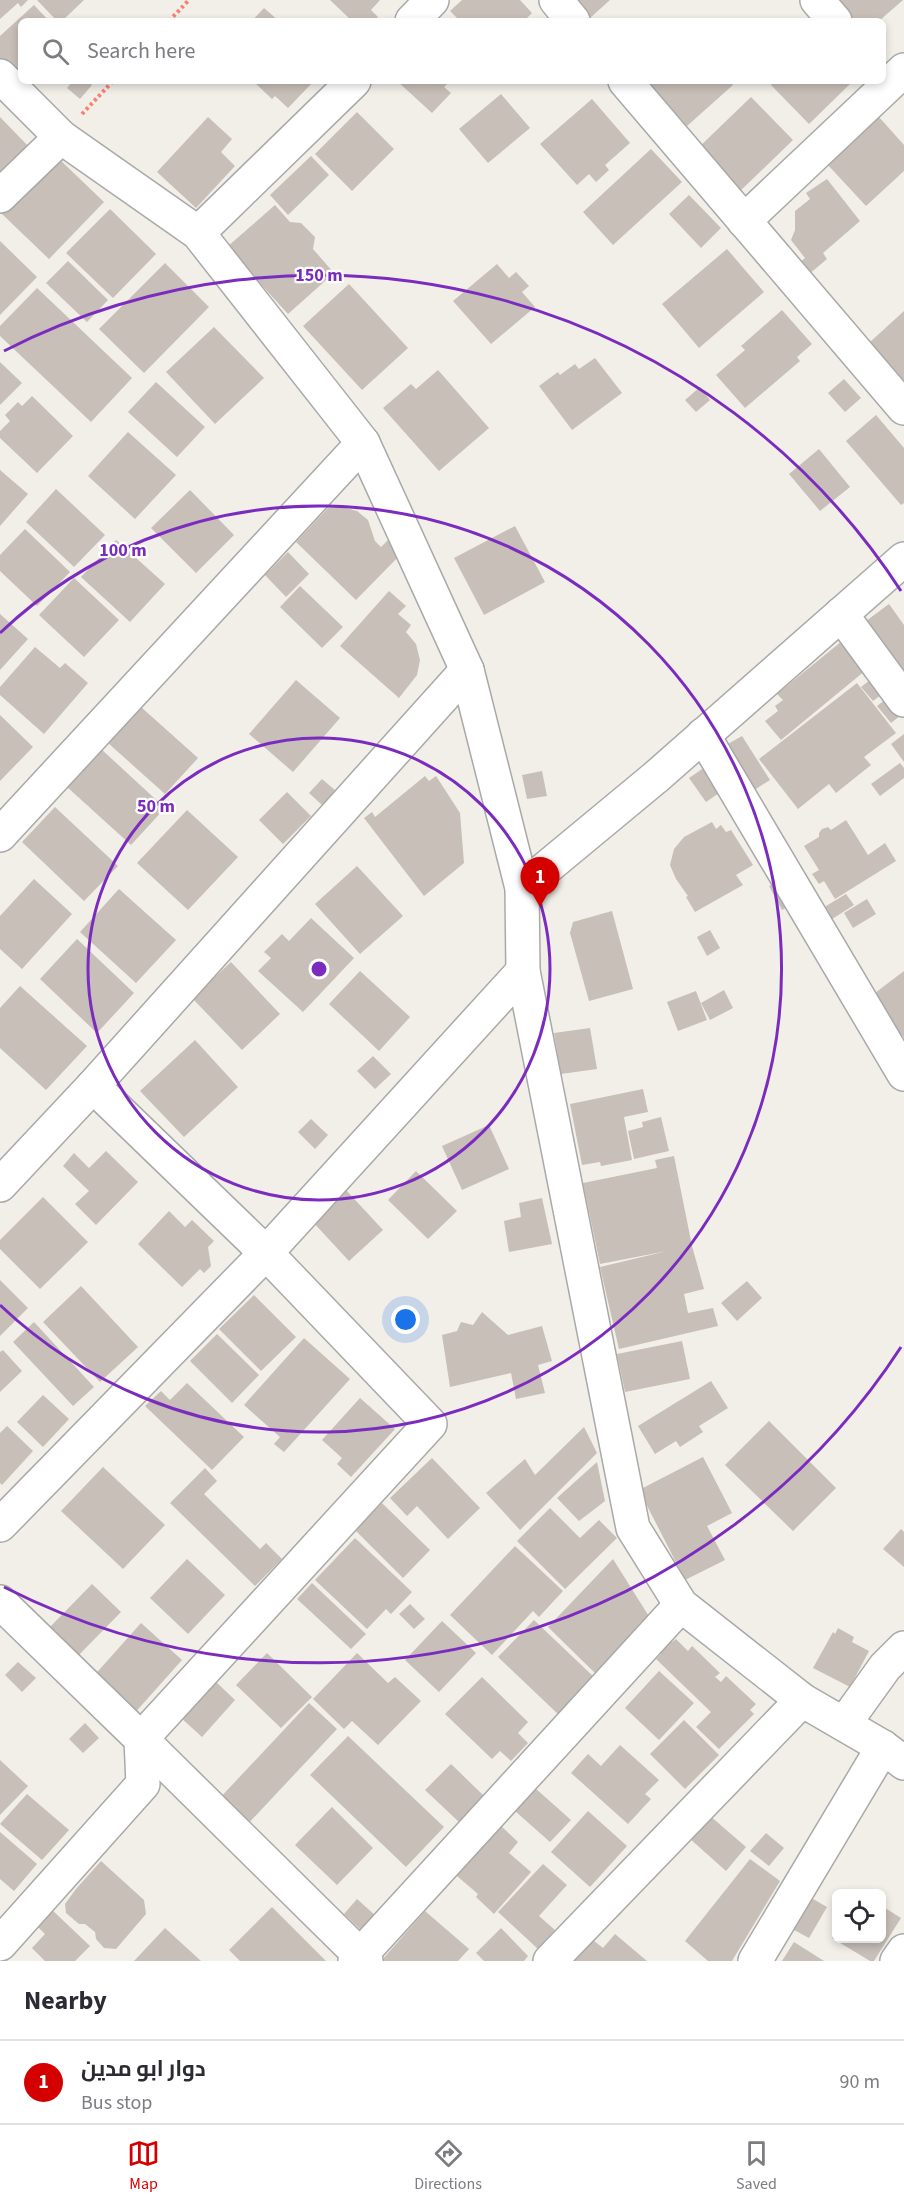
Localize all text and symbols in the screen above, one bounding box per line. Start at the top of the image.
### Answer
search box [18,18,886,84]
icon: search [39,35,72,68]
text: Search here [87,35,195,67]
text: 150 m [295,263,343,288]
text: 100 m [99,538,147,563]
text: 50 m [137,794,175,819]
pin: 1 [520,858,560,907]
centre of rings [309,959,329,979]
your location [391,1305,420,1334]
map controls [832,1889,886,1943]
button: locate [832,1889,886,1943]
text: Nearby [24,1982,107,2019]
text: دوار ابو مدين [81,2053,206,2085]
text: 1 [38,2068,49,2096]
text: 90 m [840,2068,880,2096]
text: Bus stop [81,2089,152,2117]
tab: Map [127,2137,160,2195]
tab: Directions [414,2137,482,2195]
tab: Saved [736,2137,777,2195]

